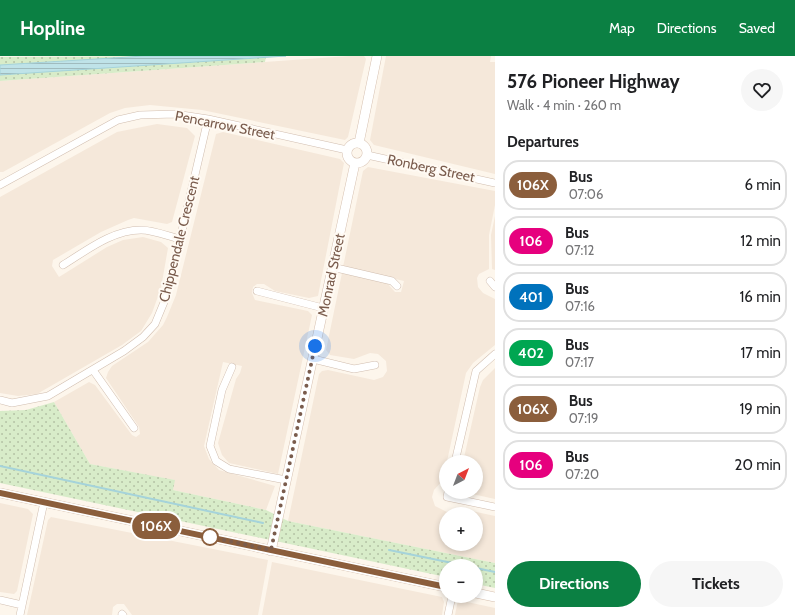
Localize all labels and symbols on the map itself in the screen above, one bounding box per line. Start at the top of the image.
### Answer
street label: Pencarrow Street [173,106,277,144]
street label: Ronberg Street [386,150,477,186]
street label: Chippendale Crescent [155,174,203,304]
street label: Monrad Street [313,231,349,318]
your location [305,336,325,356]
north arrow [439,455,483,499]
line badge: 106X [128,513,184,539]
unlabelled marker [201,528,219,546]

